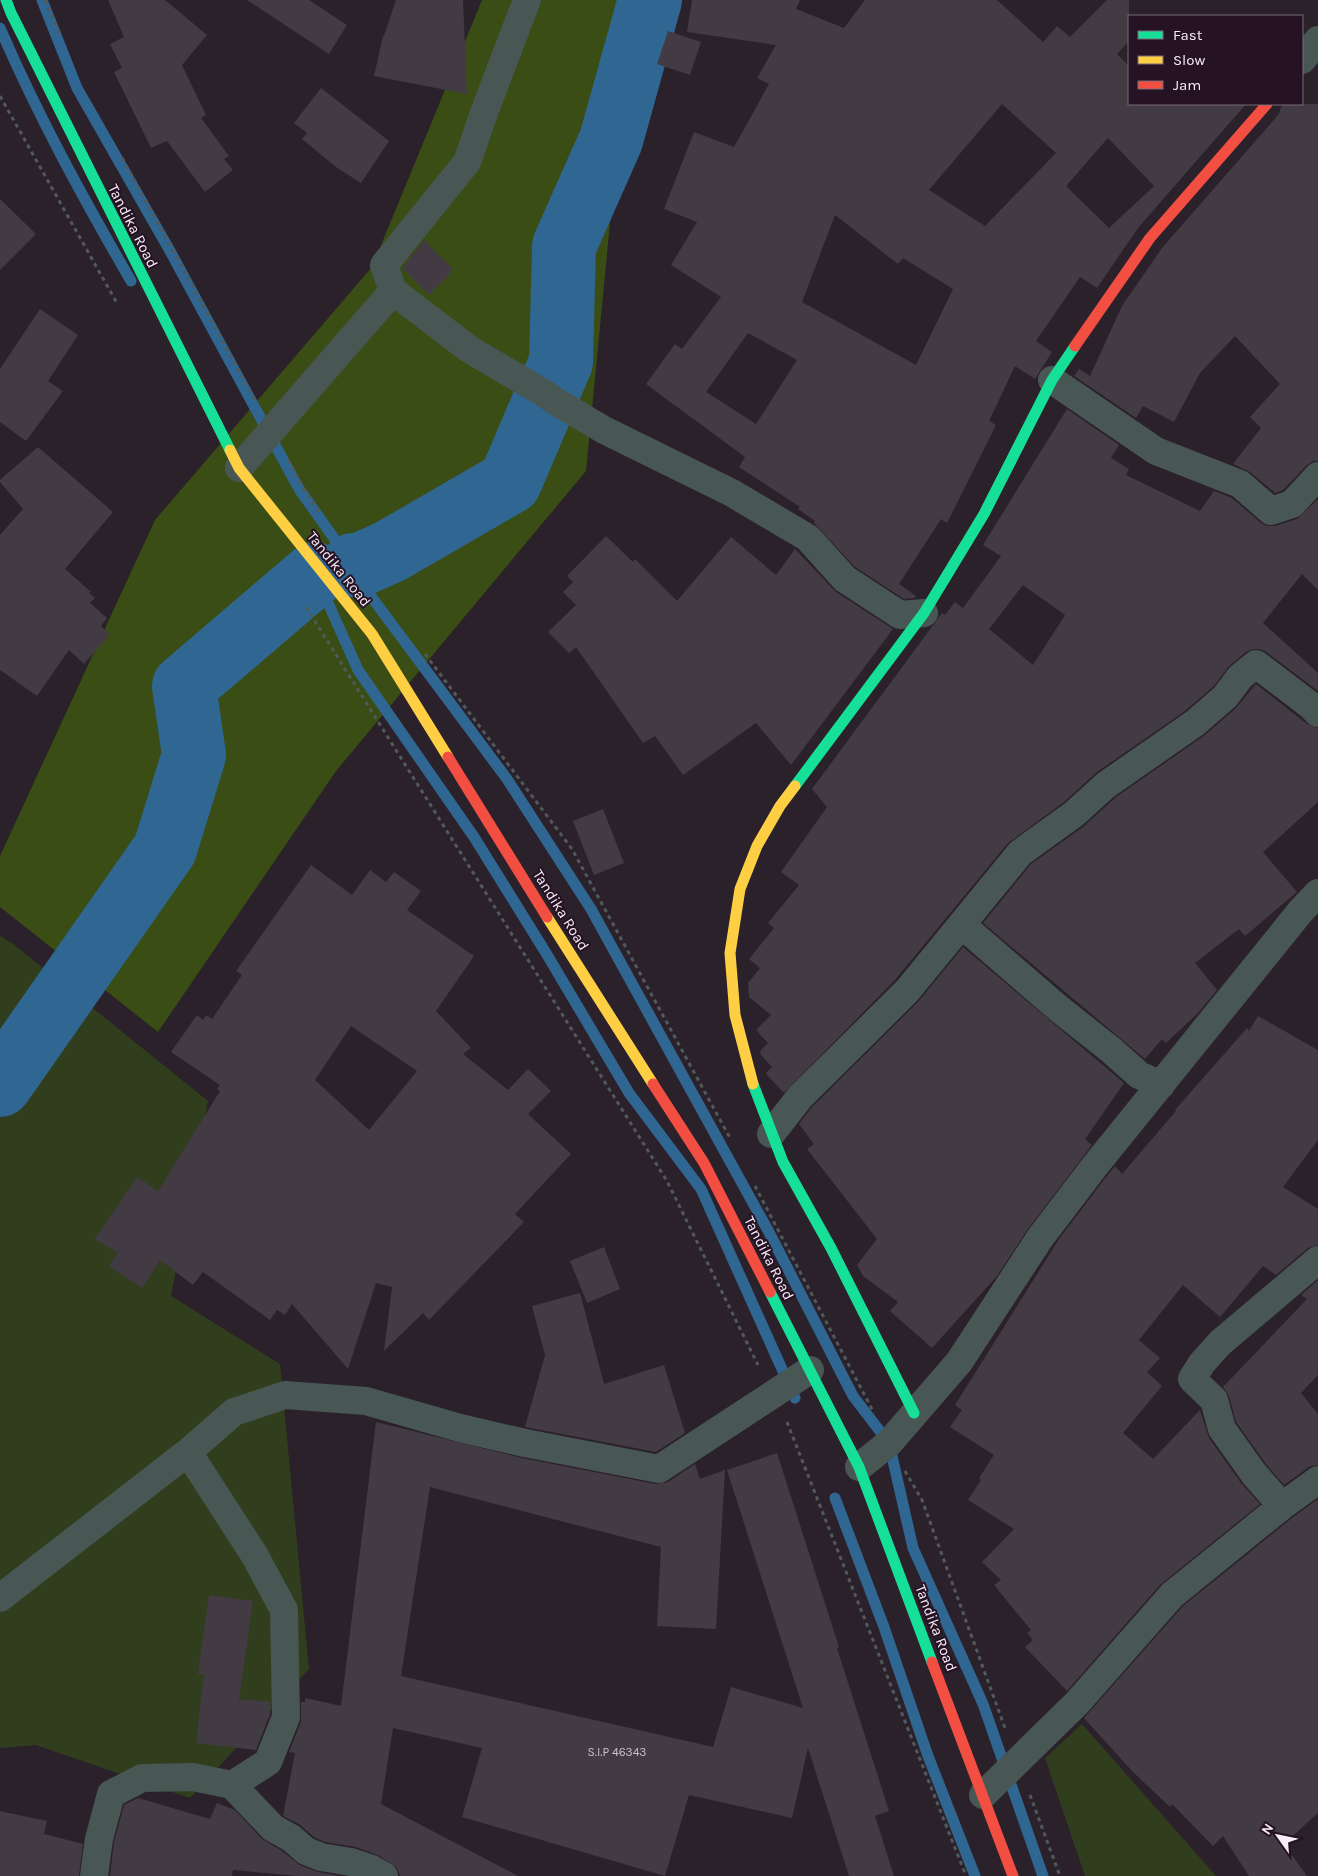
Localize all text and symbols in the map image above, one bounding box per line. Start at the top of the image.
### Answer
legend [1128,15,1303,105]
text: Fast [1173,26,1203,44]
text: Slow [1173,51,1205,69]
text: Jam [1173,76,1201,94]
street label: Tandika Road [104,181,162,271]
street label: Tandika Road [303,528,375,610]
street label: Tandika Road [529,866,593,954]
street label: Tandika Road [740,1213,798,1303]
street label: Tandika Road [911,1582,961,1674]
house number: S.l.P 46343 [588,1745,646,1759]
north arrow [1253,1811,1303,1861]
text: N [1258,1820,1277,1838]

